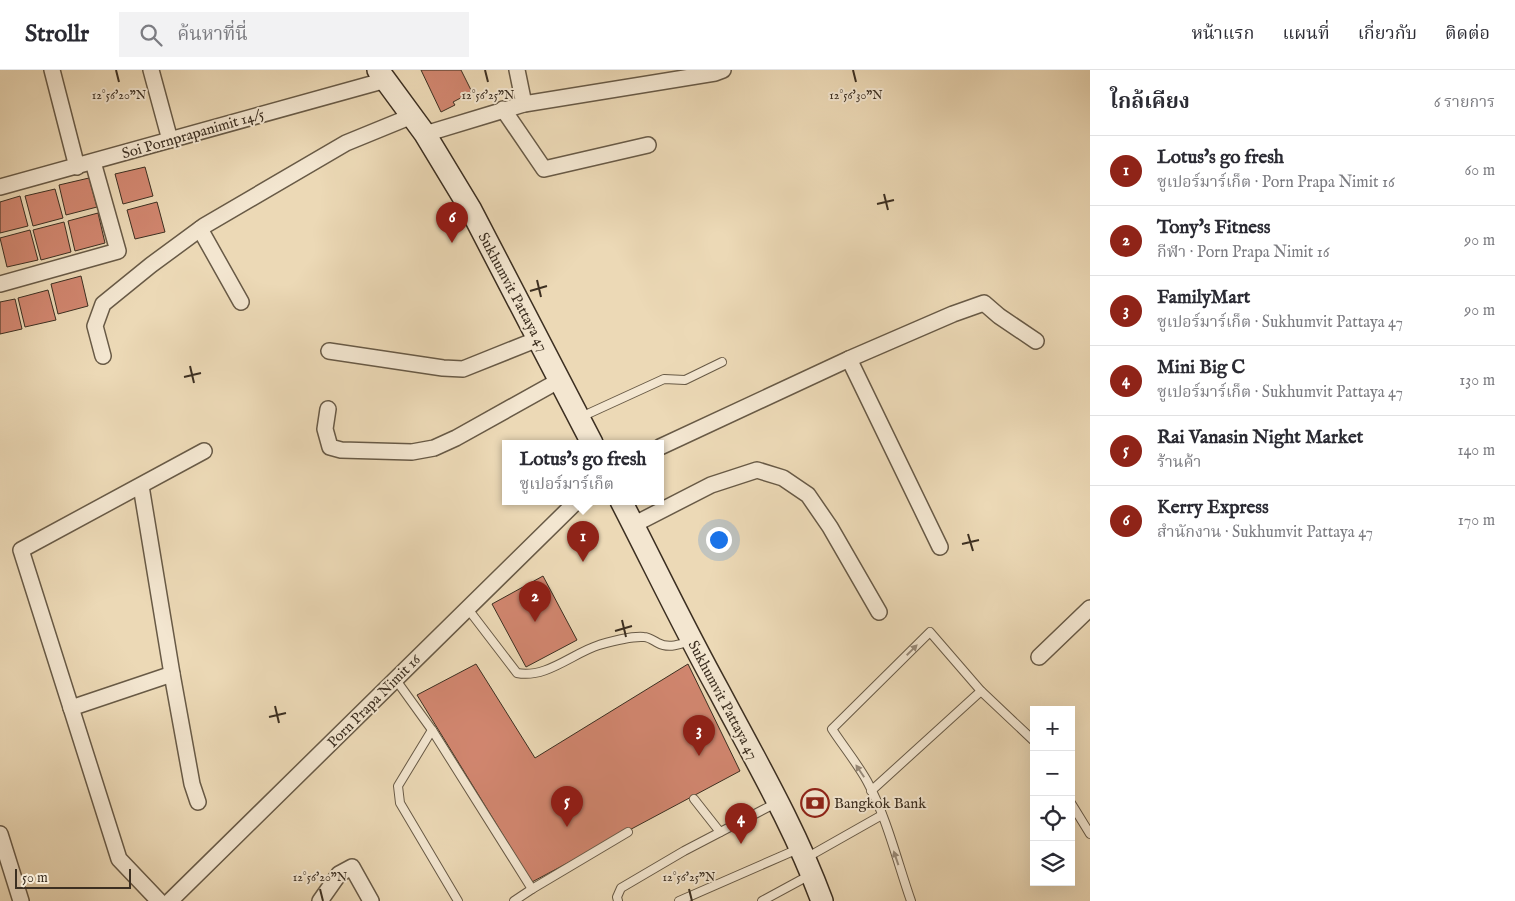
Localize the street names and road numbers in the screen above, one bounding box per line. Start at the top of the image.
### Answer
street label: Soi Pornprapanimit 14/5 [120,104,267,163]
street label: Sukhumvit Pattaya 47 [474,229,552,355]
street label: Sukhumvit Pattaya 47 [684,637,762,763]
street label: Porn Prapa Nimit 16 [323,650,425,752]

